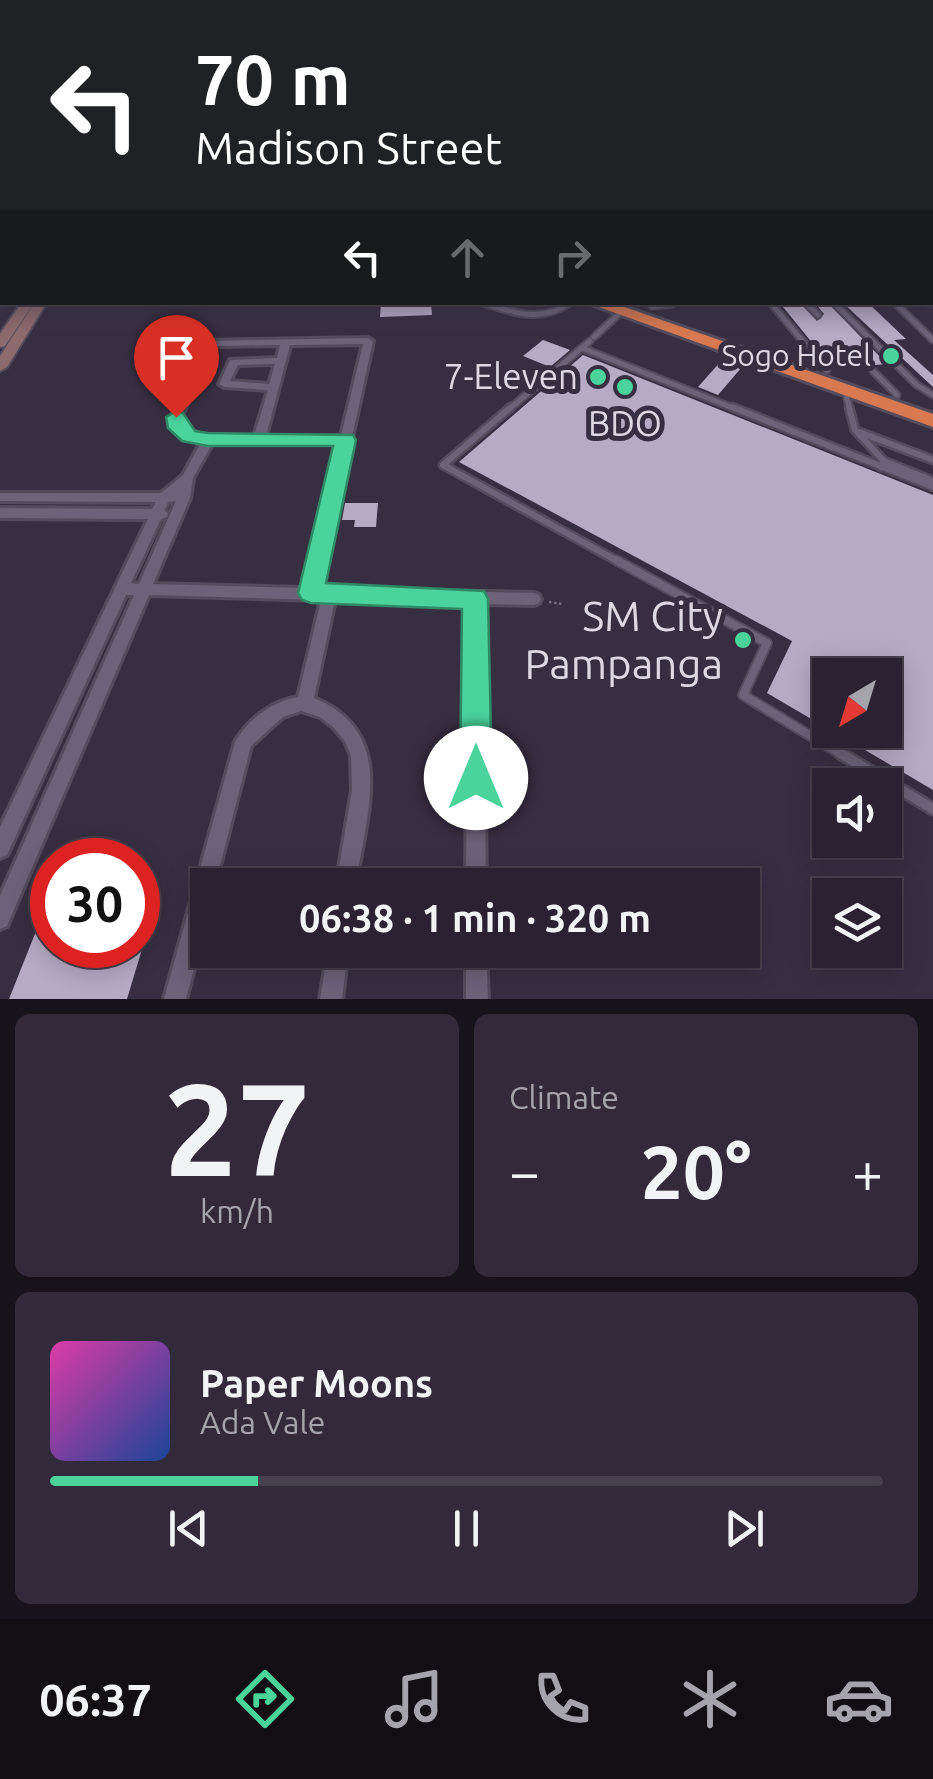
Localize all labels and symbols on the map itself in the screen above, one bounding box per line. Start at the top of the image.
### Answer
pin [134,315,219,418]
place label: Sogo Hotel [721,338,871,372]
marker: Sogo Hotel [880,345,902,367]
place label: 7-Eleven [444,356,578,396]
marker: 7-Eleven [587,366,609,388]
marker: BDO [614,376,636,398]
place label: BDO [588,403,662,443]
place label: SM City Pampanga [525,592,723,687]
marker: SM City Pampanga [732,629,754,651]
north arrow [812,658,902,748]
position arrow [424,726,528,830]
speed limit sign: 30 [30,838,160,968]

